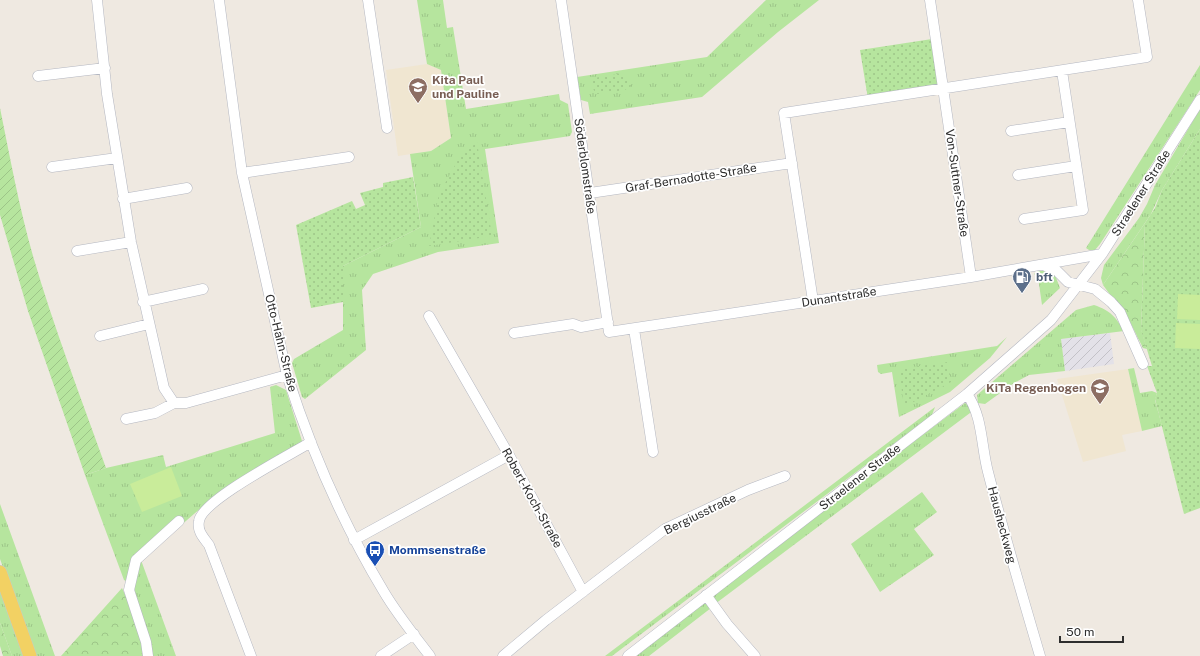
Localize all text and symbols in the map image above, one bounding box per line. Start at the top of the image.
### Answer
place label: Kita Paul und Pauline [432,73,499,101]
school or university icon: Kita Paul und Pauline [407,76,429,104]
street label: Söderblomstraße [571,117,599,215]
street label: Von-Suttner-Straße [942,128,972,238]
street label: Straelener Straße [1109,147,1173,239]
street label: Graf-Bernadotte-Straße [624,161,758,195]
fuel station icon: bft [1011,266,1033,294]
place label: bft [1036,270,1053,284]
street label: Dunantstraße [800,284,878,310]
street label: Otto-Hahn-Straße [262,293,300,393]
school or university icon: KiTa Regenbogen [1089,377,1111,405]
place label: KiTa Regenbogen [986,381,1086,395]
street label: Straelener Straße [817,441,904,513]
street label: Robert-Koch-Straße [499,446,565,550]
street label: Hausheckweg [985,485,1019,565]
street label: Bergiusstraße [662,490,738,537]
bus stop icon: Mommsenstraße [364,539,386,567]
place label: Mommsenstraße [389,543,486,557]
scale bar [1060,618,1123,644]
text: 50 m [1066,625,1094,639]

